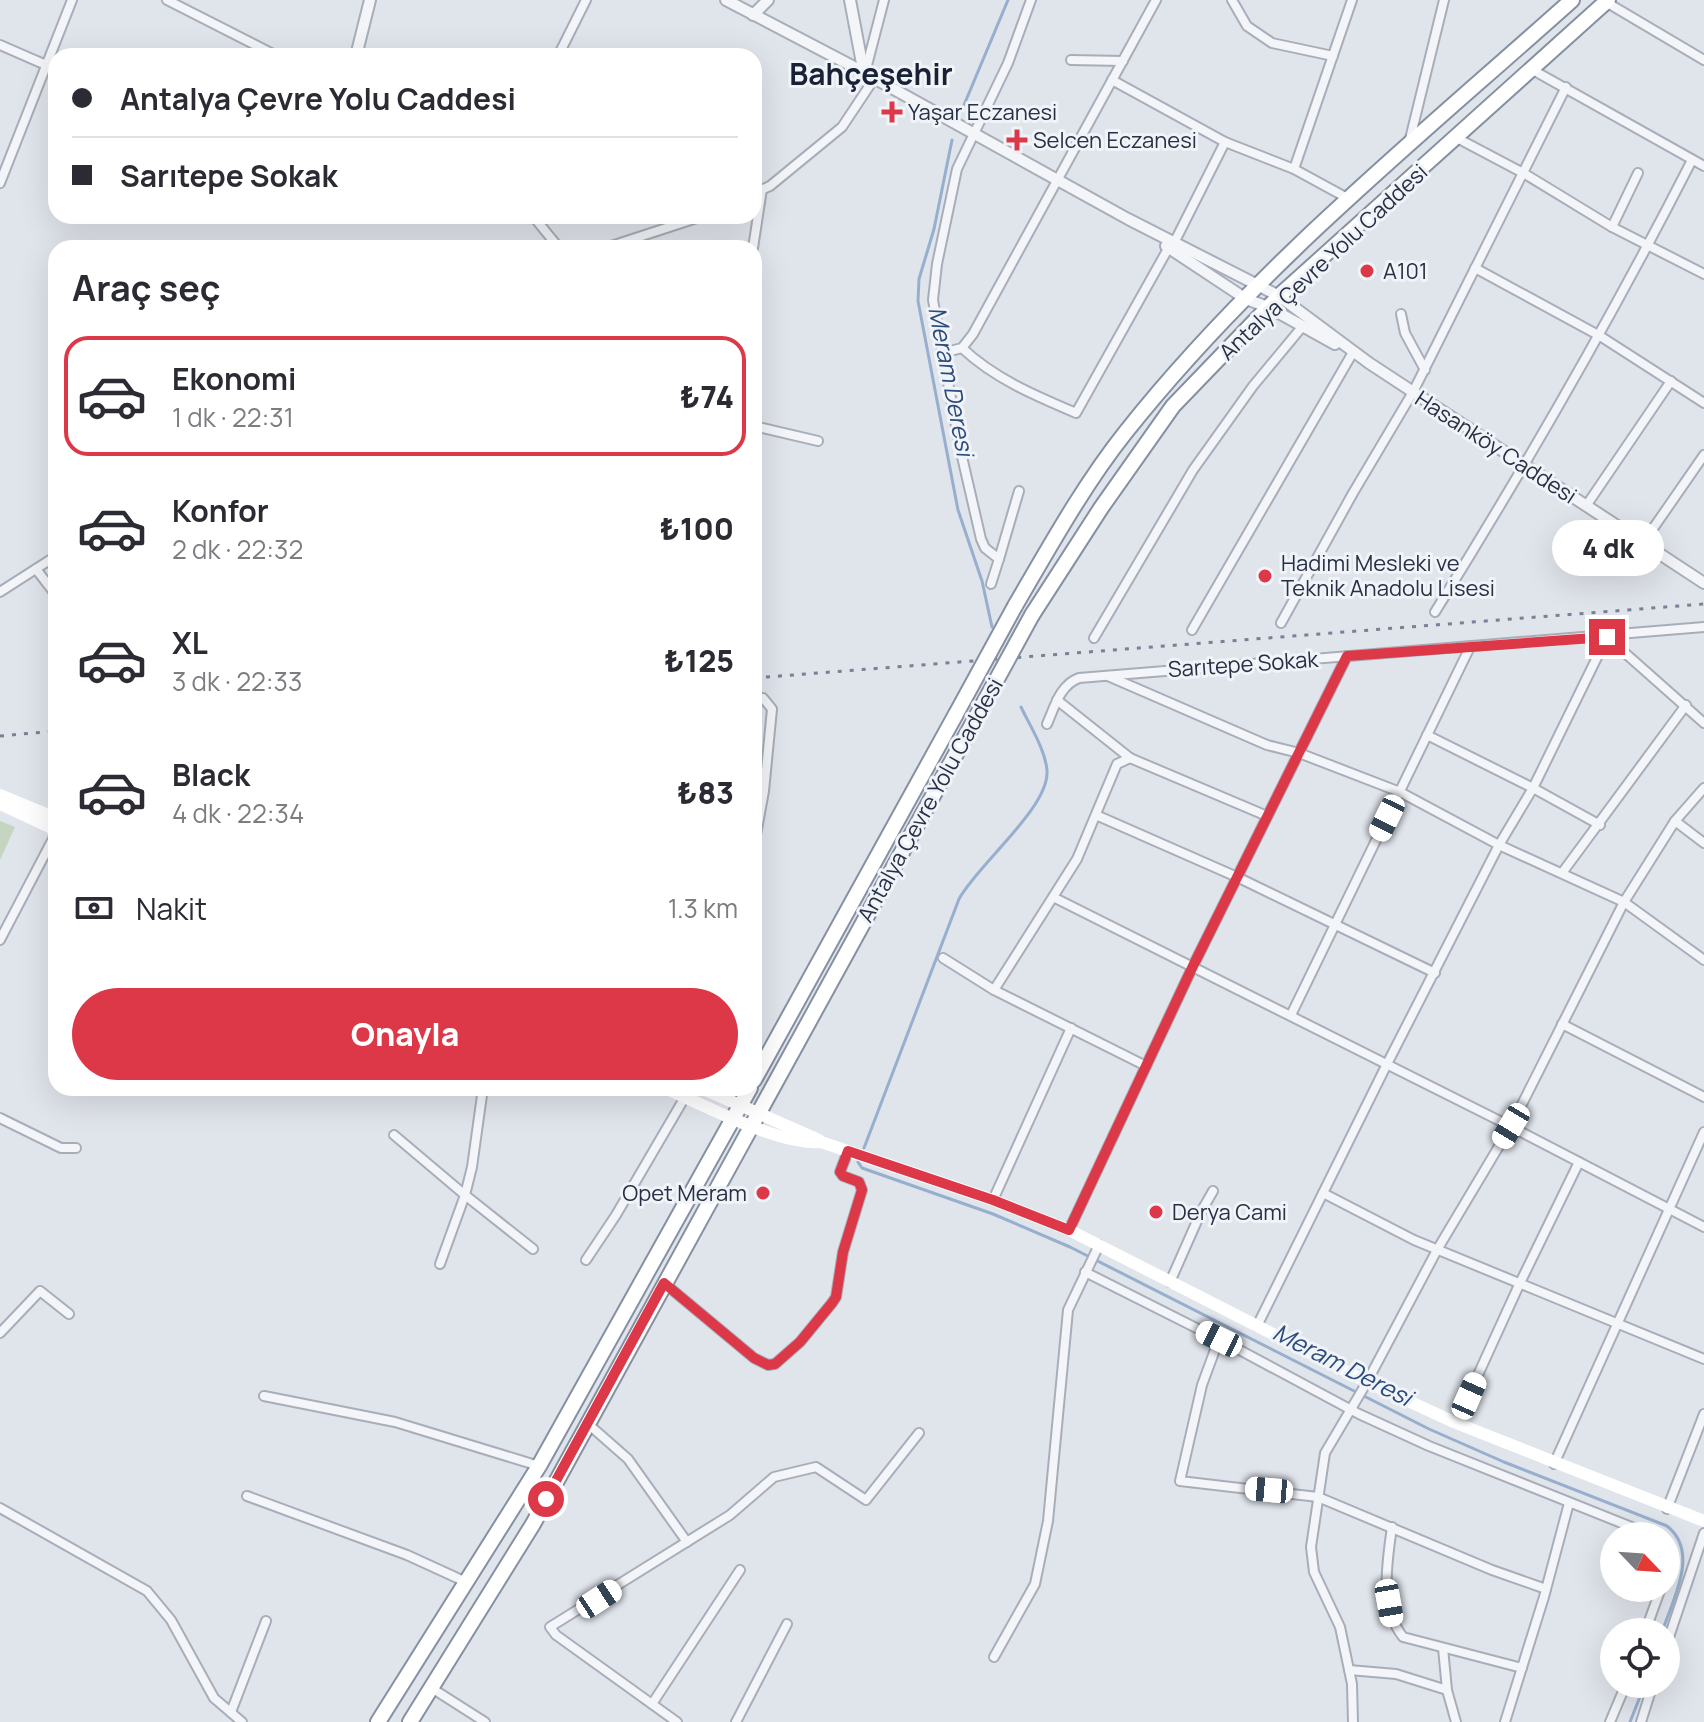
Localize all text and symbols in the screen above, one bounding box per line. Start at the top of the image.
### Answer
district label: Bahçeşehir [789,53,953,94]
text: Antalya Çevre Yolu Caddesi [120,78,516,119]
place label: Yaşar Eczanesi [908,97,1057,127]
marker: Yaşar Eczanesi [883,103,901,121]
place label: Selcen Eczanesi [1033,125,1197,155]
marker: Selcen Eczanesi [1008,131,1026,149]
text: Sarıtepe Sokak [120,155,338,196]
street label: Antalya Çevre Yolu Caddesi [1212,157,1434,367]
place label: A101 [1383,256,1428,286]
marker: A101 [1358,262,1376,280]
text: Araç seç [72,263,221,312]
water label: Meram Deresi [921,303,983,462]
text: Ekonomi [172,358,296,399]
icon: car [76,360,148,432]
text: ₺74 [680,376,734,417]
street label: Hasanköy Caddesi [1409,384,1583,510]
text: 1 dk · 22:31 [172,399,294,435]
text: Konfor [172,490,269,531]
icon: car [76,492,148,564]
text: ₺100 [660,508,734,549]
callout: 4 dk [1551,521,1663,577]
text: 4 dk [1582,530,1634,566]
text: 2 dk · 22:32 [172,531,303,567]
place label: Hadimi Mesleki ve Teknik Anadolu Lisesi [1281,548,1495,603]
marker: Hadimi Mesleki ve Teknik Anadolu Lisesi [1256,567,1274,585]
route end [1589,619,1625,655]
text: XL [172,622,208,663]
icon: car [76,624,148,696]
text: ₺125 [664,640,734,681]
street label: Sarıtepe Sokak [1167,644,1320,684]
text: 3 dk · 22:33 [172,663,302,699]
street label: Antalya Çevre Yolu Caddesi [850,672,1010,928]
text: Black [172,754,250,795]
icon: car [76,756,148,828]
text: ₺83 [677,772,734,813]
car [1366,791,1408,845]
text: 4 dk · 22:34 [172,795,304,831]
icon: cash [72,886,116,930]
text: Nakit [136,888,207,929]
text: 1.3 km [668,890,738,926]
button: Onayla [72,988,738,1080]
car [1488,1099,1534,1153]
place label: Opet Meram [622,1178,747,1208]
marker: Opet Meram [754,1184,772,1202]
place label: Derya Cami [1172,1197,1287,1227]
marker: Derya Cami [1147,1203,1165,1221]
water label: Meram Deresi [1268,1315,1421,1415]
car [1192,1318,1246,1360]
car [1448,1369,1490,1423]
car [1244,1476,1294,1504]
route start [528,1481,564,1517]
north arrow [1600,1522,1680,1602]
map controls [1600,1522,1680,1698]
car [572,1576,626,1622]
car [1373,1577,1405,1629]
button: locate [1600,1618,1680,1698]

